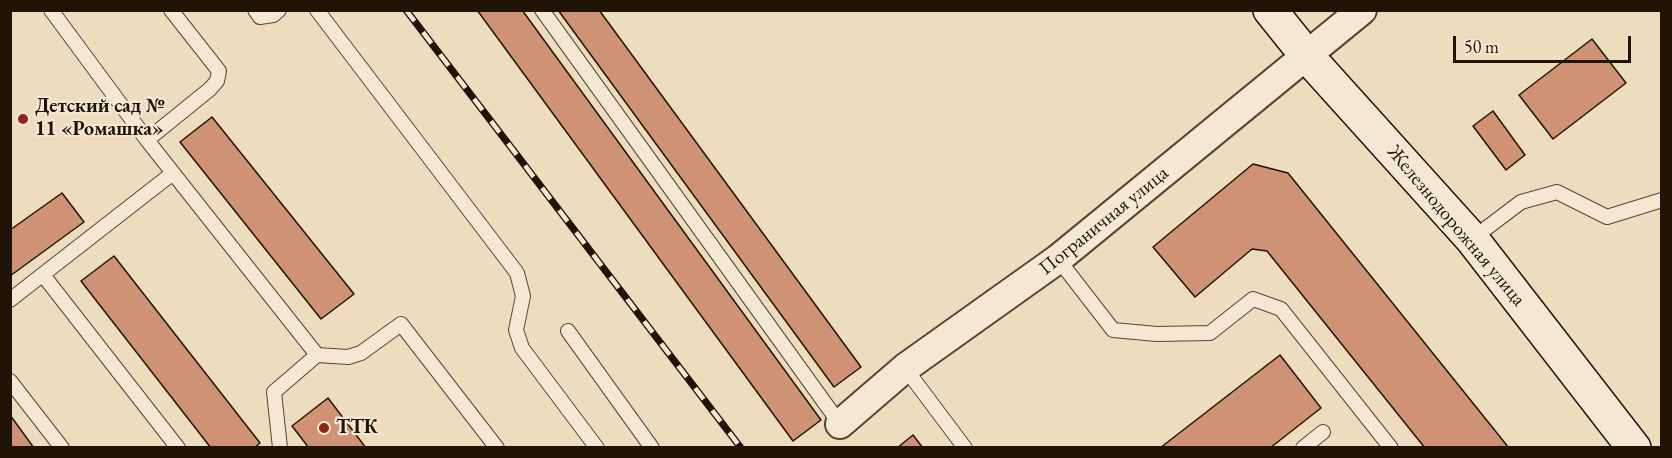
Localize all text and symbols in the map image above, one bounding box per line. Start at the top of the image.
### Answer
scale bar [1456,24,1634,62]
text: 50 m [1464,35,1499,58]
place label: Детский сад № 11 «Ромашка» [35,95,164,142]
marker: Детский сад № 11 «Ромашка» [16,112,30,126]
street label: Железнодорожная улица [1382,141,1530,311]
street label: Пограничная улица [1034,161,1174,281]
place label: ТТК [336,416,378,440]
marker: ТТК [317,421,331,435]

